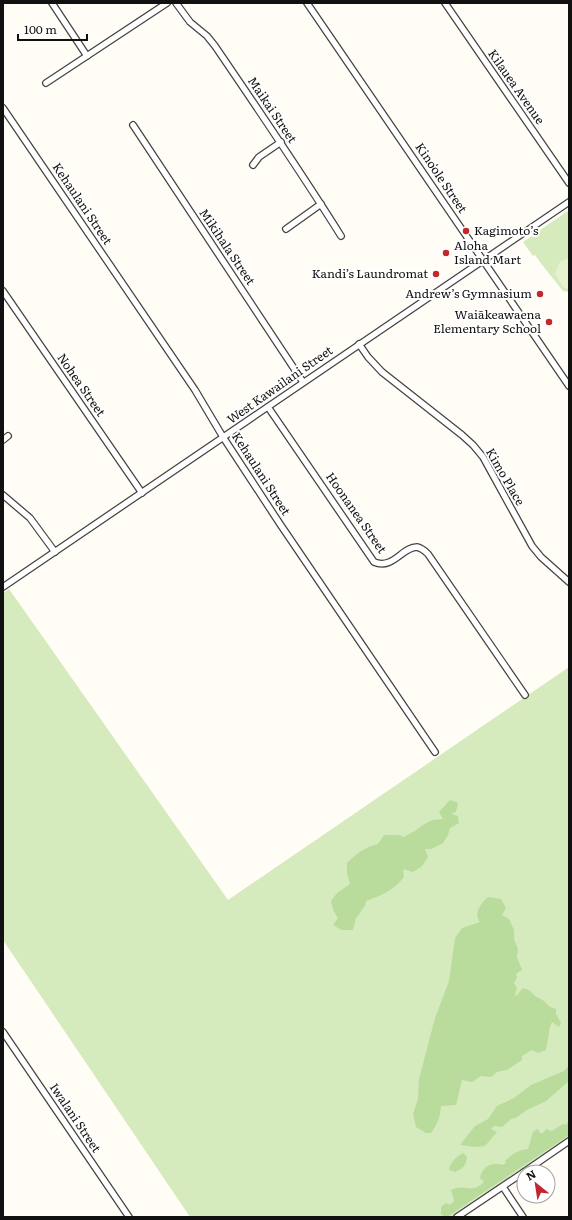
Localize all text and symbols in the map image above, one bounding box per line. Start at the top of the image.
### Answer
scale bar [18,16,87,42]
text: 100 m [24,20,57,38]
street label: Kilauea Avenue [484,45,549,128]
street label: Maikai Street [244,73,302,146]
street label: Kinoʻole Street [412,139,472,216]
street label: Kehaulani Street [49,159,117,248]
street label: Mikihala Street [196,205,260,288]
place label: Kagimoto’s [474,221,539,239]
marker: Kagimoto’s [461,226,471,236]
place label: Aloha Island Mart [454,236,521,268]
marker: Aloha Island Mart [441,248,451,258]
place label: Kandi’s Laundromat [312,264,428,282]
marker: Kandi’s Laundromat [431,269,441,279]
place label: Andrew’s Gymnasium [405,284,532,302]
marker: Andrew’s Gymnasium [535,289,545,299]
place label: Waiākeawaena Elementary School [433,305,542,337]
marker: Waiākeawaena Elementary School [544,317,554,327]
street label: West Kawailani Street [223,341,336,427]
street label: Nohea Street [53,349,110,420]
street label: Kehaulani Street [228,428,296,519]
street label: Kimo Place [482,444,530,509]
street label: Hoonanea Street [322,468,392,557]
street label: Iwalani Street [46,1079,106,1156]
north arrow [516,1164,556,1204]
text: N [523,1165,538,1184]

